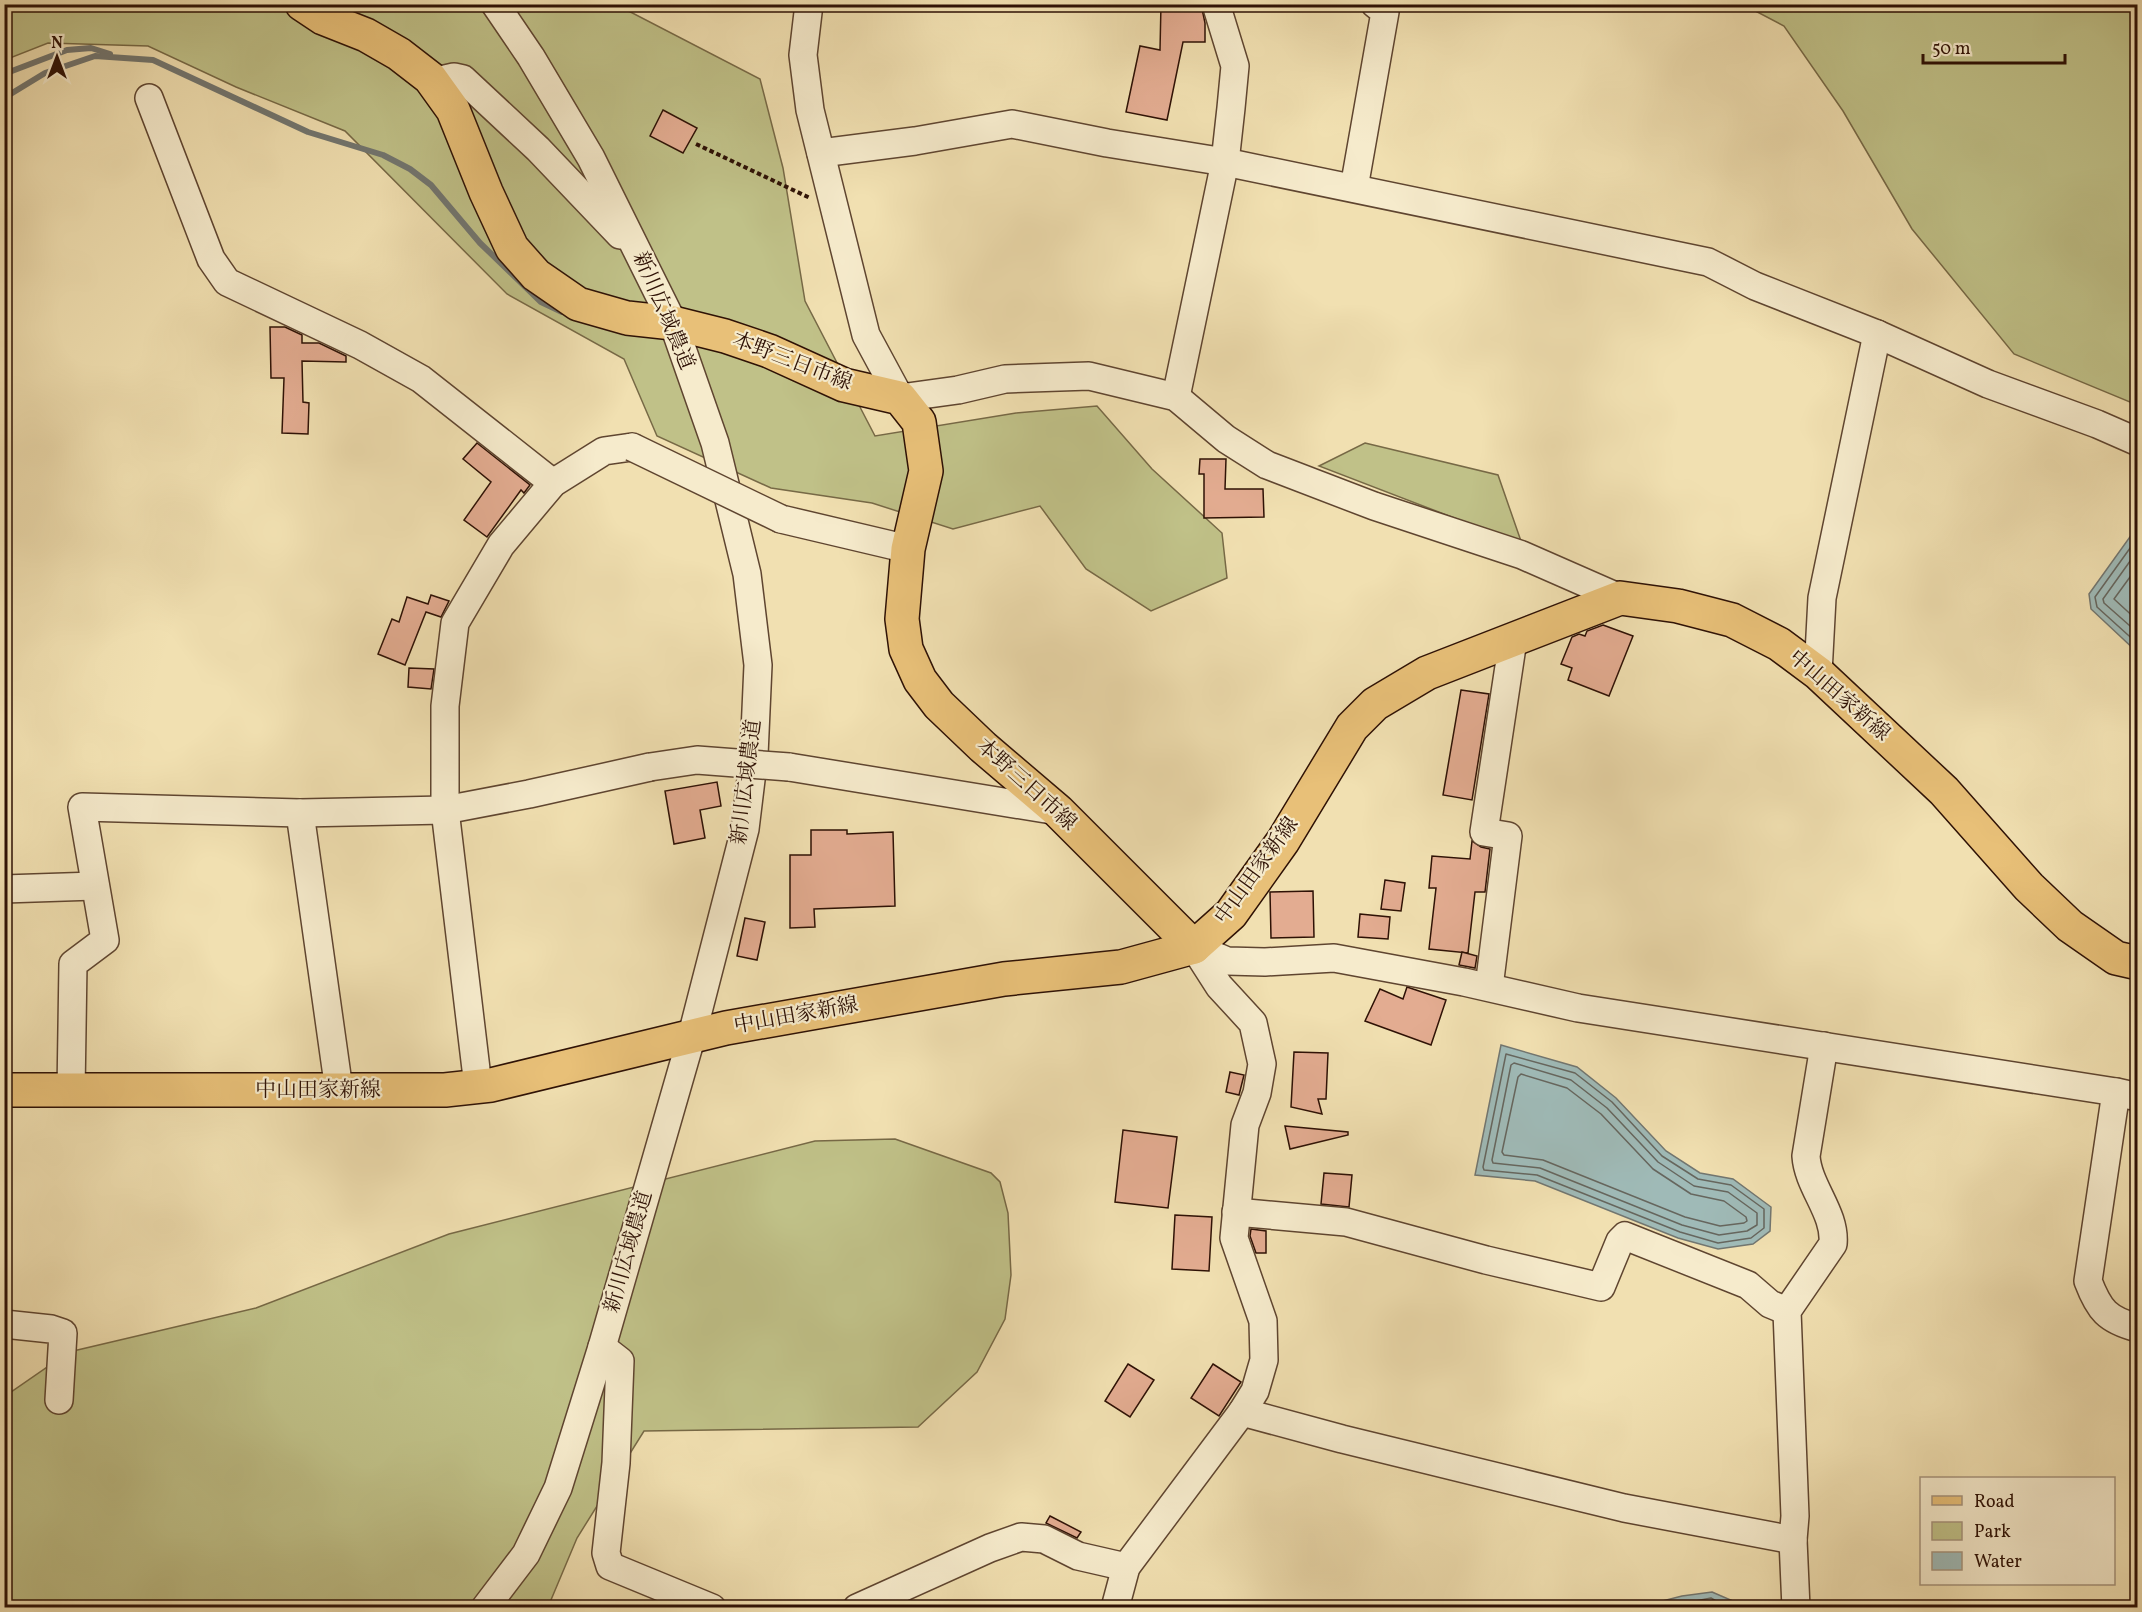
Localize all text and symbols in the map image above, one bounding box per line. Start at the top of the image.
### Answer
north arrow [27,27,87,87]
scale bar [1923,27,2066,65]
text: N [51,33,63,55]
text: 50 m [1932,37,1971,62]
street label: 新川広域農道 [625,247,701,375]
street label: 本野三日市線 [728,326,856,398]
street label: 中山田家新線 [1782,644,1896,748]
street label: 新川広域農道 [725,718,769,846]
street label: 本野三日市線 [969,732,1083,838]
street label: 中山田家新線 [1208,812,1306,930]
street label: 中山田家新線 [731,991,861,1041]
street label: 中山田家新線 [255,1076,381,1105]
street label: 新川広域農道 [598,1187,660,1317]
legend [1920,1477,2115,1585]
text: Road [1974,1490,2015,1515]
text: Park [1974,1520,2011,1545]
text: Water [1974,1550,2022,1575]

